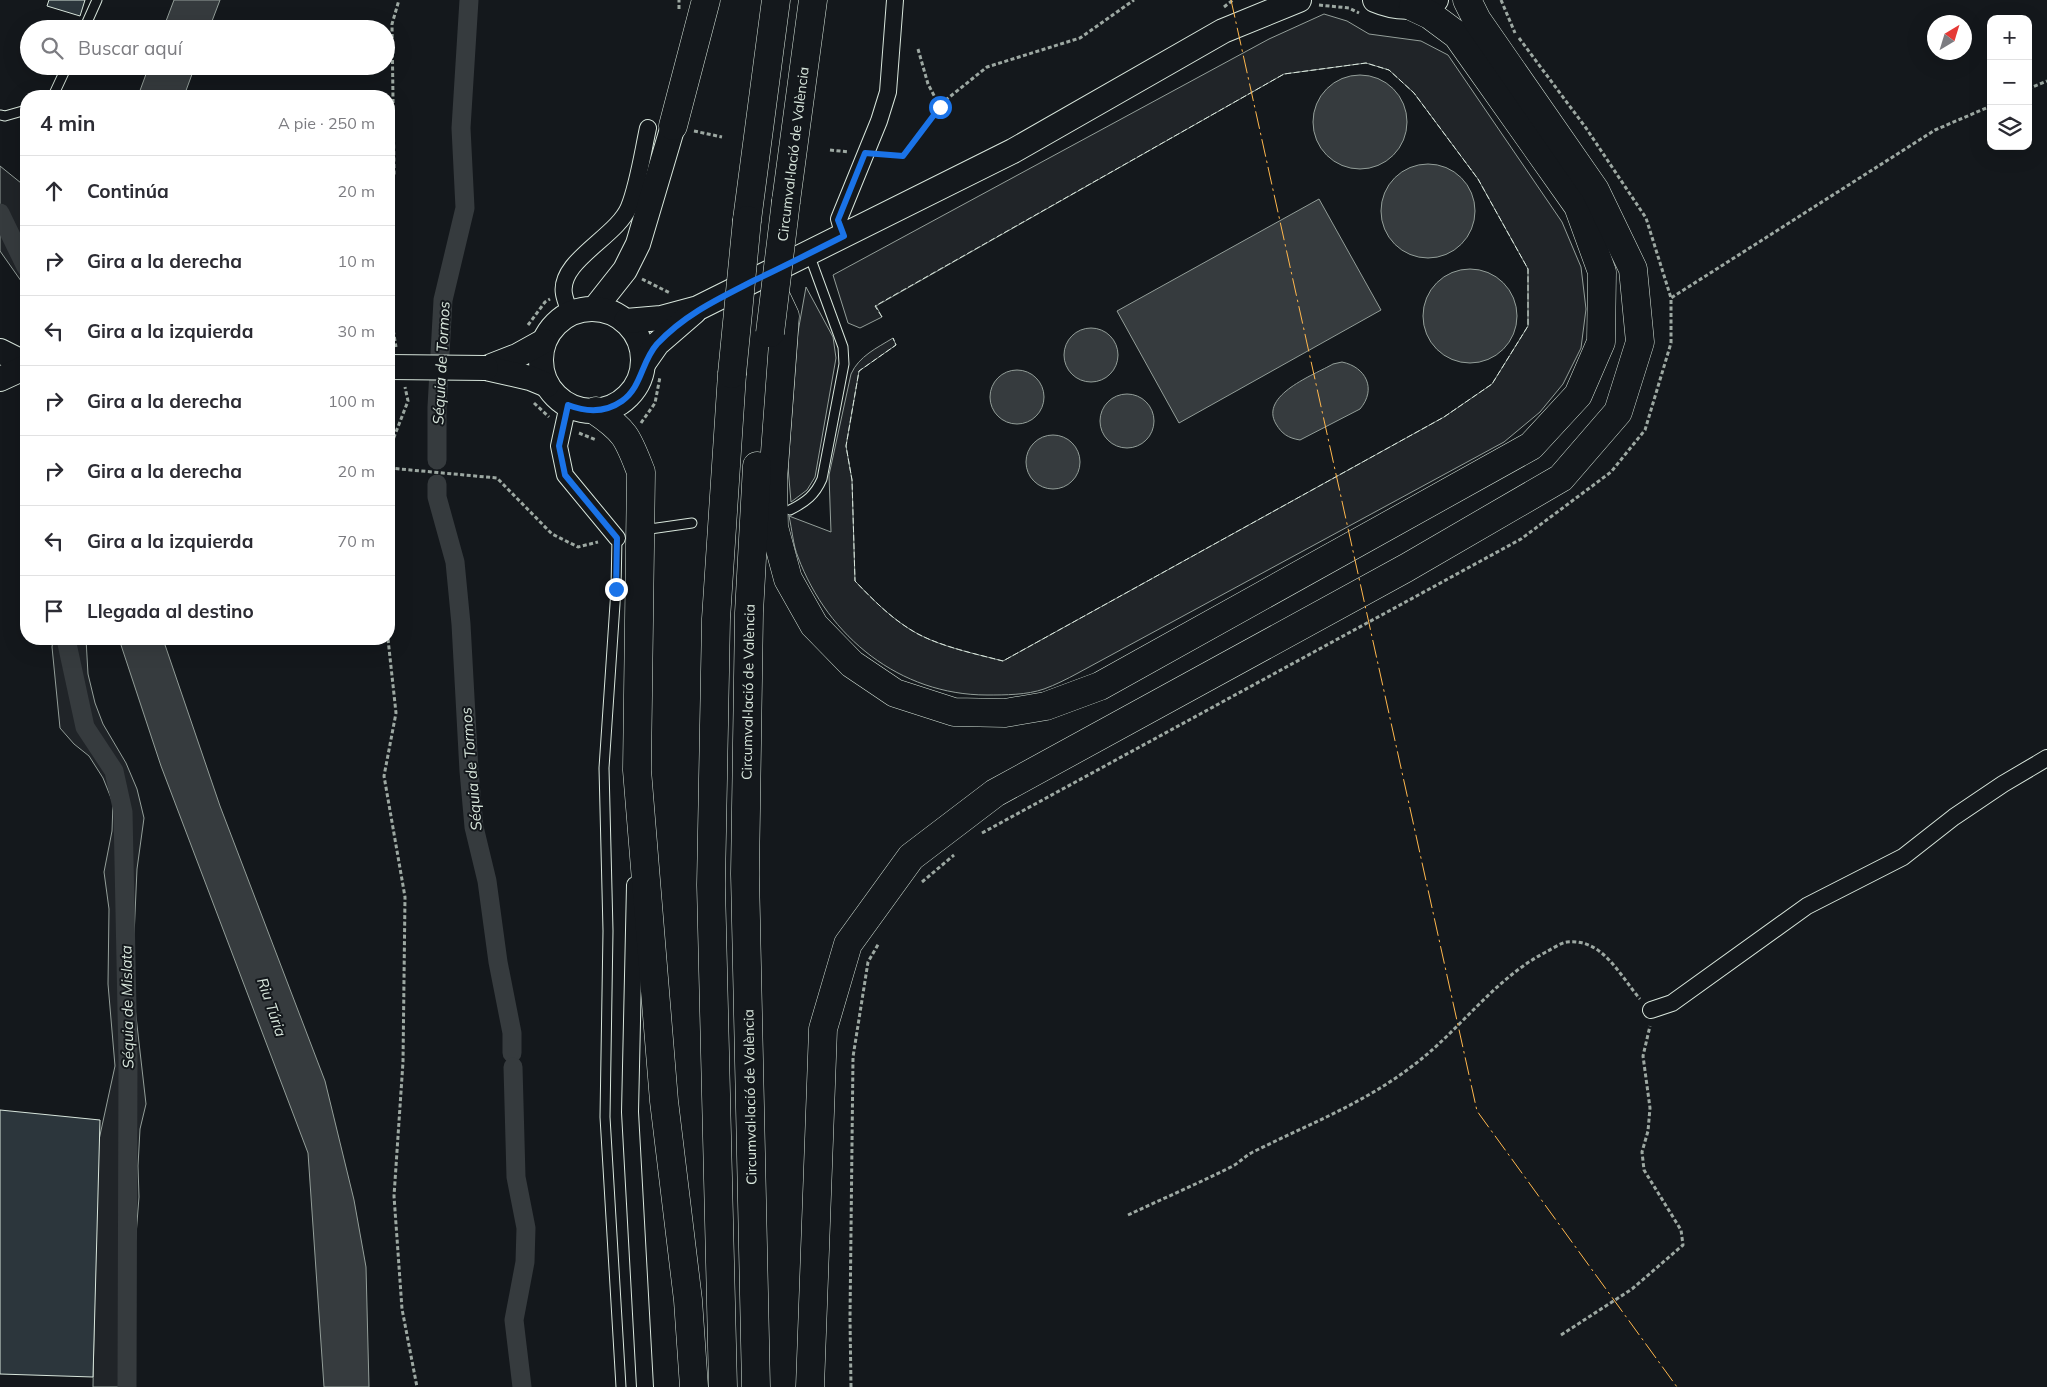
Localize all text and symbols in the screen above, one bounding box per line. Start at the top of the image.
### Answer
north arrow [1927,15,1972,60]
map controls [1987,15,2032,150]
button: + [1987,15,2032,60]
search box [20,20,395,75]
icon: search [38,34,66,62]
text: Buscar aquí [78,36,182,60]
button: − [1987,60,2032,105]
street label: Circumval·lació de València [773,66,813,242]
route start [929,96,952,119]
button: layers [1987,105,2032,150]
text: 4 min [40,110,95,136]
text: A pie · 250 m [278,113,375,133]
icon: ahead [40,177,68,205]
text: Continúa [87,179,169,203]
text: 20 m [338,181,375,201]
icon: right [40,247,68,275]
text: Gira a la derecha [87,249,242,273]
text: 10 m [338,251,375,271]
water label: Séquia de Tormos [428,301,454,425]
icon: left [40,317,68,345]
text: Gira a la izquierda [87,319,253,343]
text: 30 m [338,321,375,341]
icon: right [40,387,68,415]
text: Gira a la derecha [87,389,242,413]
text: 100 m [328,391,375,411]
icon: right [40,457,68,485]
text: Gira a la derecha [87,459,242,483]
text: 20 m [338,461,375,481]
icon: left [40,527,68,555]
text: Gira a la izquierda [87,529,253,553]
text: 70 m [338,531,375,551]
route end [605,578,628,601]
icon: arrive [40,597,68,625]
text: Llegada al destino [87,599,254,623]
street label: Circumval·lació de València [737,604,759,780]
water label: Séquia de Tormos [456,706,486,832]
water label: Séquia de Mislata [116,945,138,1069]
water label: Riu Túria [253,975,291,1039]
street label: Circumval·lació de València [739,1009,761,1185]

